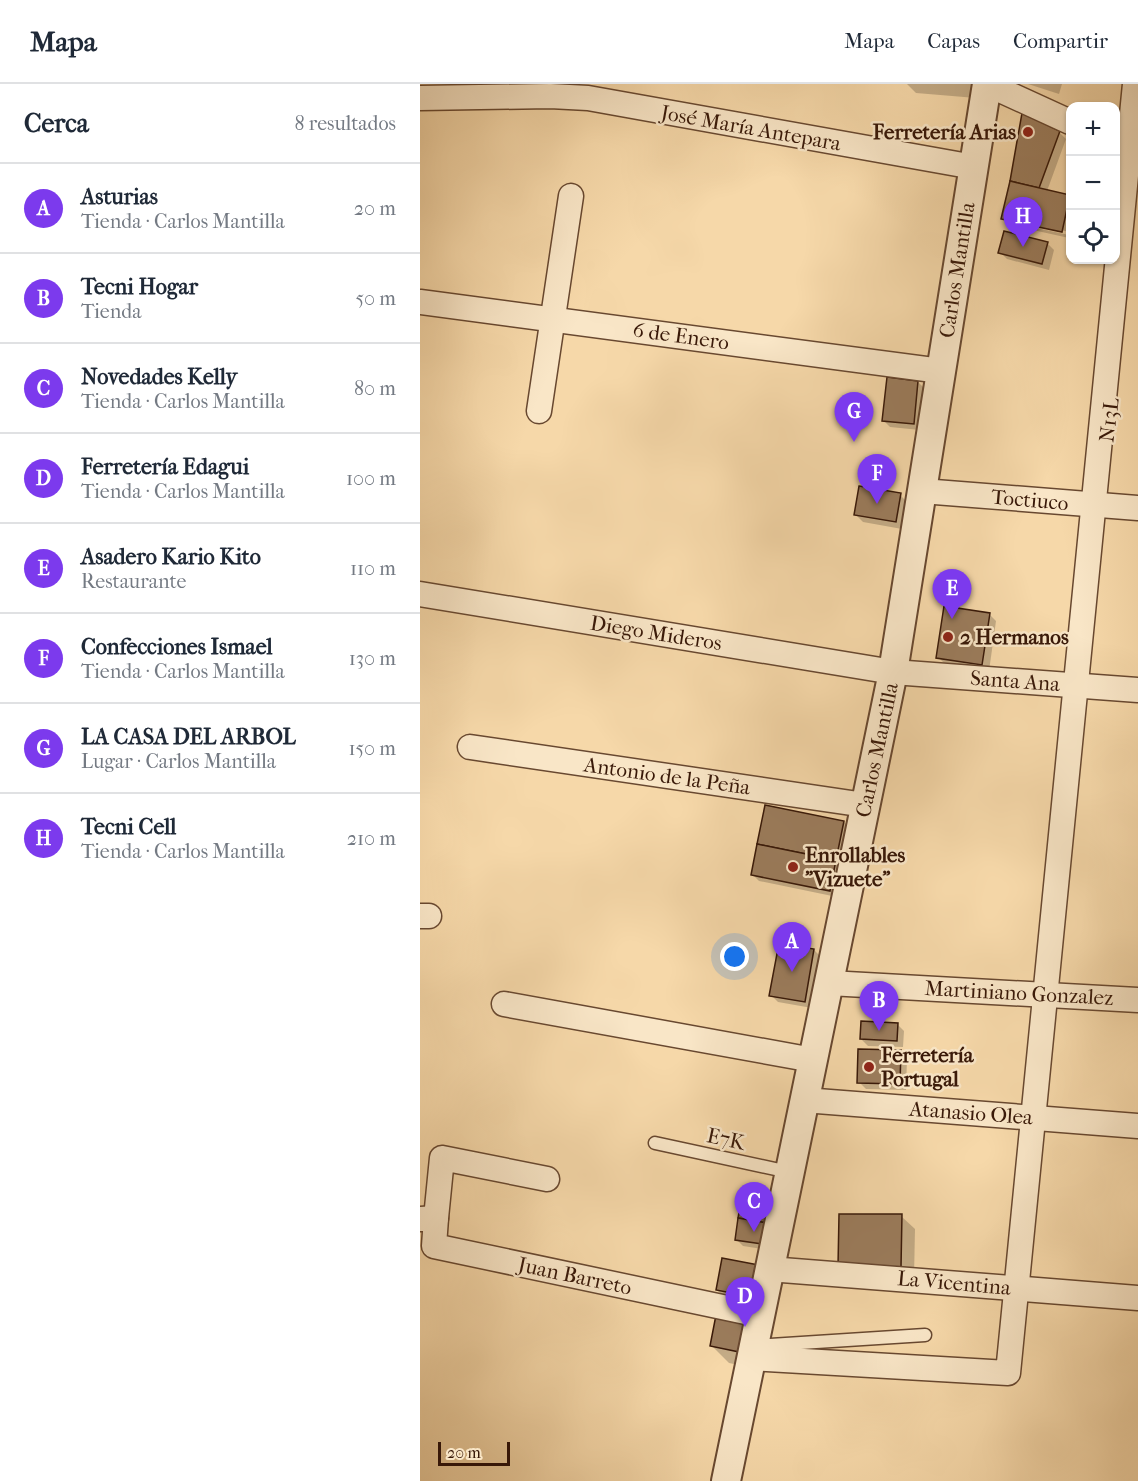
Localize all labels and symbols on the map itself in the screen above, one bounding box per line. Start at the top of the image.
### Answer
street label: José María Antepara [657,100,843,156]
place label: Ferretería Arias [872,120,1016,144]
marker: Ferretería Arias [1021,125,1035,139]
pin: H [1004,198,1042,247]
street label: Carlos Mantilla [934,200,980,340]
street label: 6 de Enero [631,317,731,355]
pin: G [834,392,874,442]
street label: N13L [1094,396,1124,444]
pin: F [858,454,896,504]
street label: Toctiuco [990,485,1070,515]
pin: E [932,570,972,619]
street label: Diego Mideros [588,611,724,655]
place label: 2 Hermanos [960,625,1069,649]
marker: 2 Hermanos [941,630,955,644]
street label: Santa Ana [969,666,1061,696]
street label: Carlos Mantilla [851,680,903,820]
street label: Antonio de la Peña [581,752,752,800]
place label: Enrollables "Vizuete" [805,843,905,891]
marker: Enrollables "Vizuete" [786,860,800,874]
pin: A [772,922,812,972]
your location [720,942,749,971]
street label: Martiniano Gonzalez [924,976,1114,1010]
pin: B [860,982,898,1031]
place label: Ferretería Portugal [880,1043,975,1091]
marker: Ferretería Portugal [862,1060,876,1074]
street label: Atanasio Olea [907,1097,1034,1129]
street label: E7K [705,1123,749,1155]
pin: C [734,1182,774,1232]
street label: Juan Barreto [514,1252,634,1300]
street label: La Vicentina [896,1266,1012,1300]
pin: D [726,1278,764,1327]
scale bar [438,1439,510,1466]

